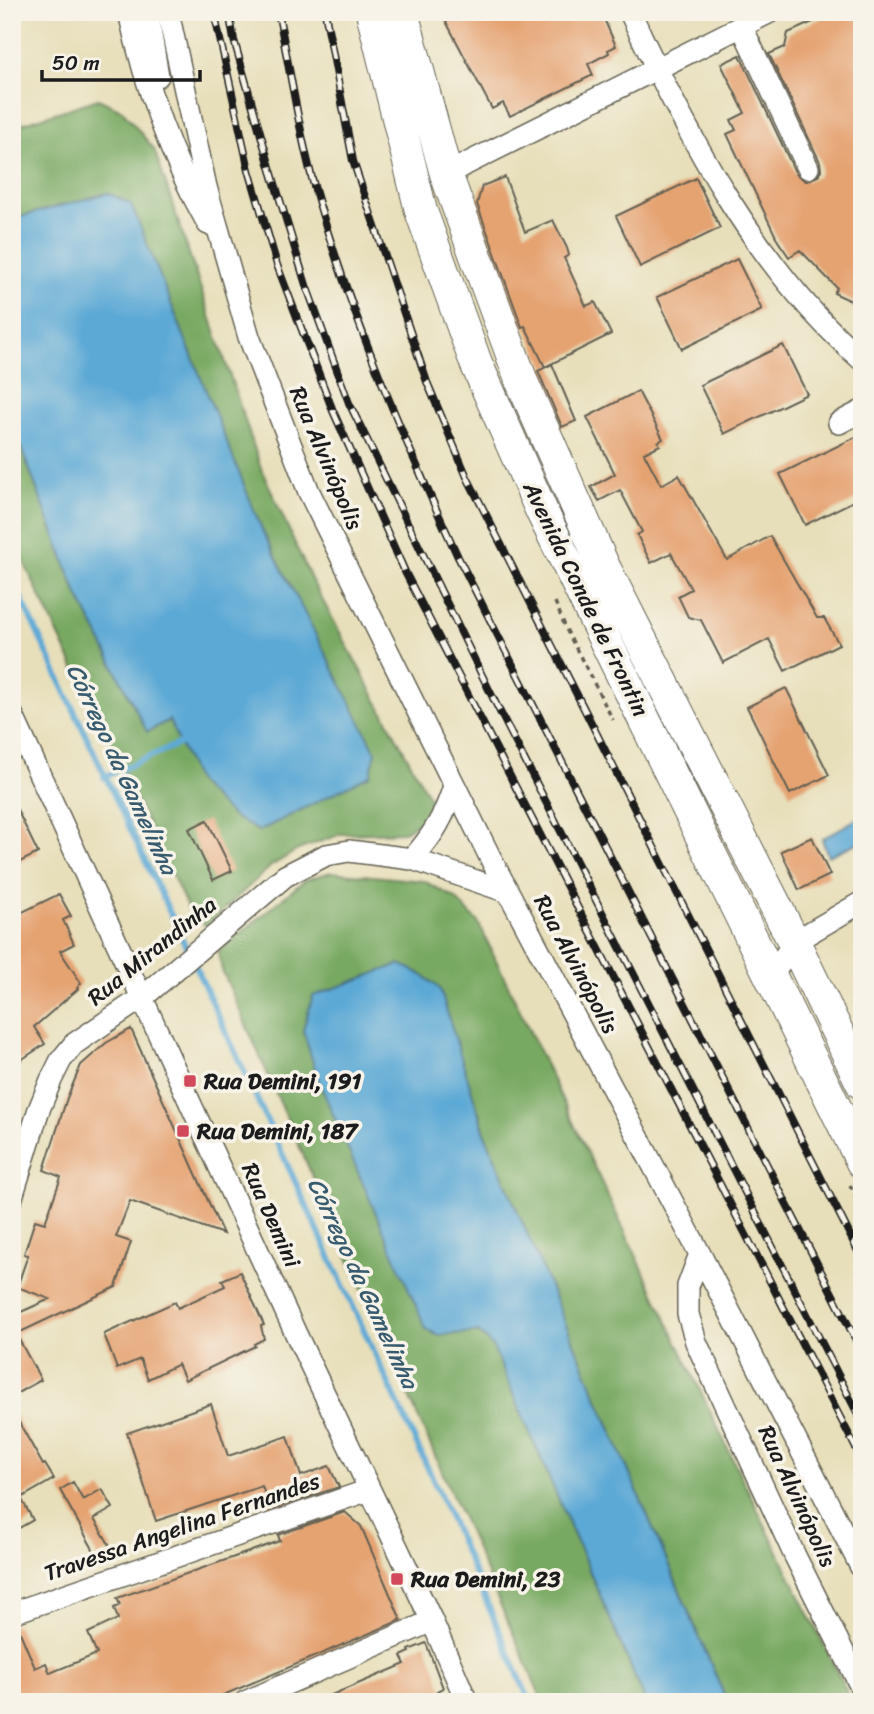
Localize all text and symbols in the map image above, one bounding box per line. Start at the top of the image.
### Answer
scale bar [42,38,200,82]
text: 50 m [52,44,100,82]
street label: Rua Alvinópolis [277,380,375,537]
street label: Avenida Conde de Frontin [511,473,661,724]
water label: Córrego da Gamelinha [54,656,190,884]
street label: Rua Mirandinha [78,885,227,1017]
street label: Rua Alvinópolis [522,887,630,1042]
place label: Rua Demini, 191 [203,1061,362,1102]
marker: Rua Demini, 191 [182,1073,198,1089]
place label: Rua Demini, 187 [196,1111,359,1152]
marker: Rua Demini, 187 [175,1123,191,1139]
street label: Rua Demini [230,1156,313,1275]
water label: Córrego da Gamelinha [295,1170,431,1398]
street label: Rua Alvinópolis [746,1418,848,1574]
street label: Travessa Angelina Fernandes [38,1460,326,1593]
place label: Rua Demini, 23 [410,1559,561,1600]
marker: Rua Demini, 23 [389,1571,405,1587]

